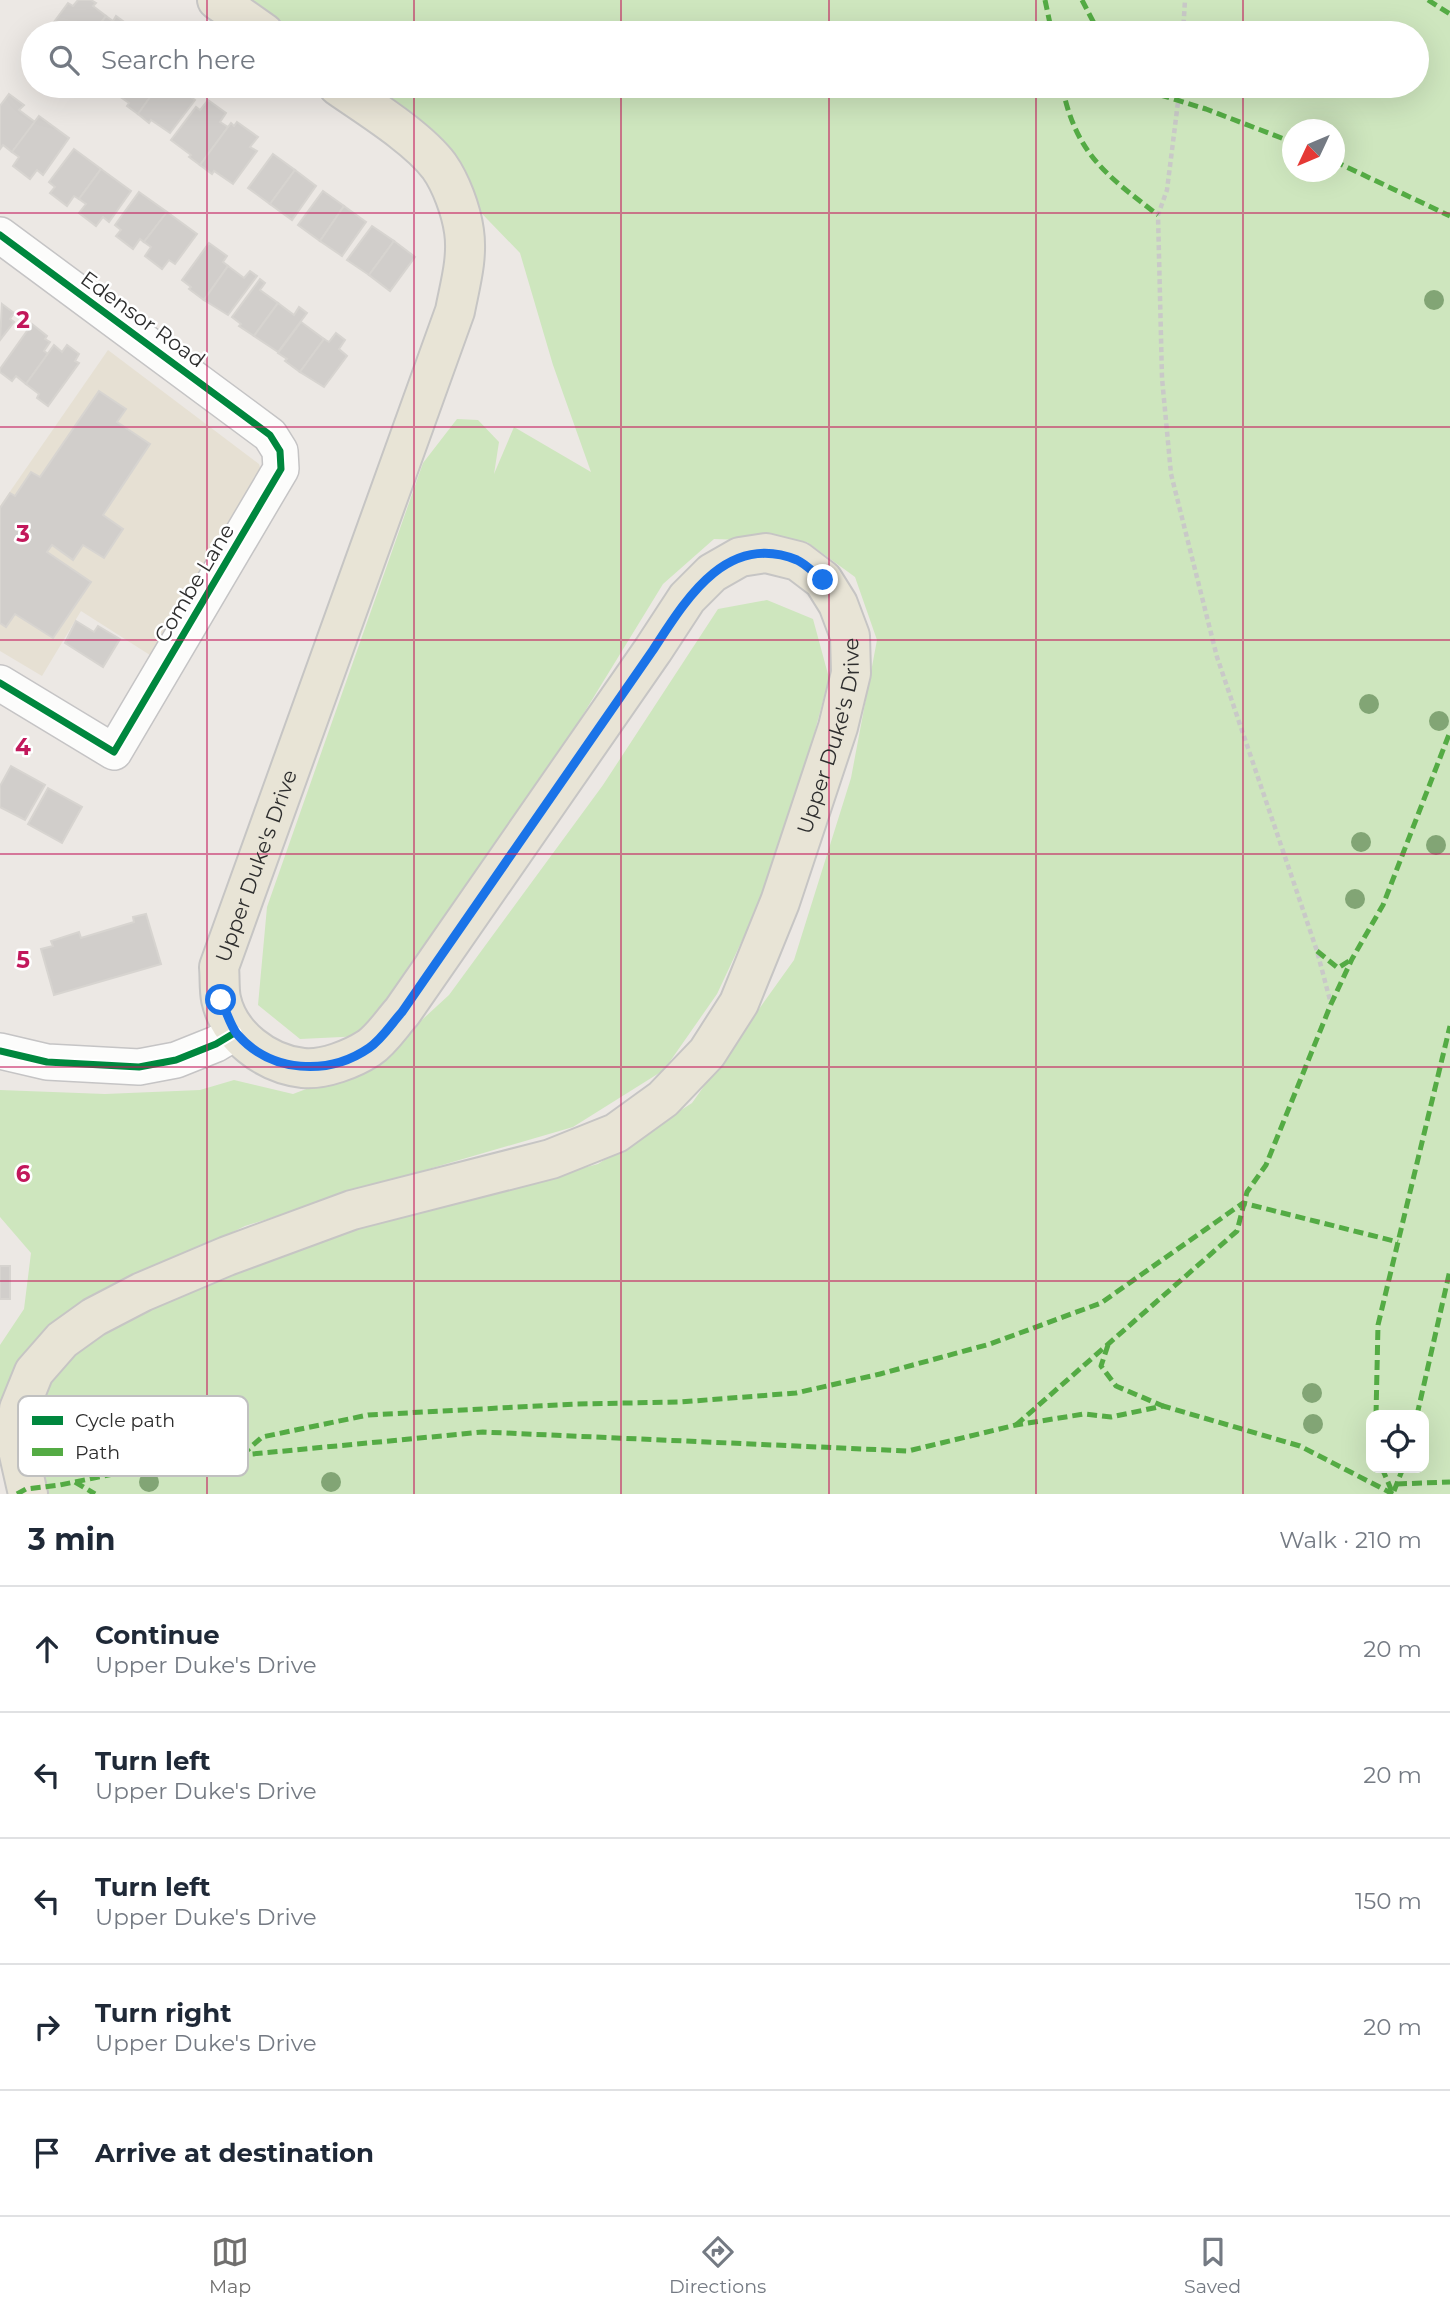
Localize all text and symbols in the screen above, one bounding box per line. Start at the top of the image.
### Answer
search box [21,21,1429,98]
icon: search [45,41,83,79]
text: Search here [101,44,256,76]
north arrow [1282,119,1345,182]
street label: Edensor Road [76,266,210,372]
text: 2 [16,306,30,334]
street label: Combe Lane [149,519,239,647]
text: 3 [15,520,30,548]
route end [807,564,838,595]
street label: Upper Duke's Drive [791,637,864,837]
text: 4 [15,733,31,761]
street label: Upper Duke's Drive [209,766,302,965]
text: 5 [16,946,30,974]
route start [205,984,236,1015]
text: 6 [16,1160,31,1188]
legend [18,1396,248,1476]
text: Cycle path [75,1409,175,1432]
map controls [1366,1410,1429,1473]
button: locate [1366,1410,1429,1473]
text: Path [75,1441,120,1464]
text: 3 min [28,1521,115,1558]
text: Walk · 210 m [1279,1526,1422,1554]
text: Continue [95,1619,220,1651]
icon: ahead [28,1630,66,1668]
text: 20 m [1363,1635,1422,1663]
text: Upper Duke's Drive [95,1651,317,1679]
text: Turn left [95,1745,211,1777]
icon: left [28,1756,66,1794]
text: 20 m [1363,1761,1422,1789]
text: Upper Duke's Drive [95,1777,317,1805]
text: Turn left [95,1871,211,1903]
icon: left [28,1882,66,1920]
text: 150 m [1355,1887,1422,1915]
text: Upper Duke's Drive [95,1903,317,1931]
text: Turn right [95,1997,231,2029]
icon: right [28,2008,66,2046]
text: 20 m [1363,2013,1422,2041]
text: Upper Duke's Drive [95,2029,317,2057]
icon: arrive [28,2134,66,2172]
text: Arrive at destination [95,2137,374,2169]
tab: Map [209,2233,251,2298]
tab: Directions [669,2233,766,2298]
tab: Saved [1184,2233,1241,2298]

